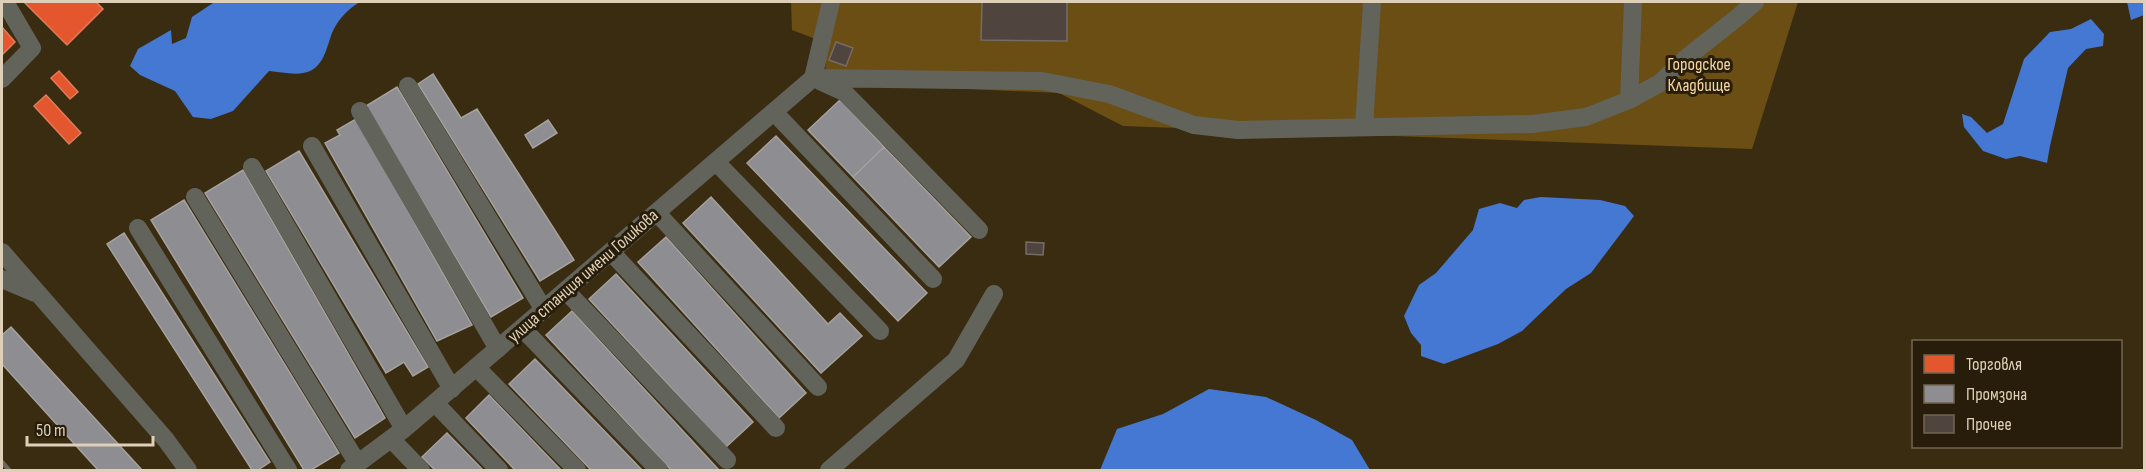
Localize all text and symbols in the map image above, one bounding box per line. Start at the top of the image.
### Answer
park label: Городское Кладбище [1667,54,1731,96]
street label: улица станция имени Голикова [503,205,663,347]
legend [1912,340,2122,448]
text: Торговля [1966,354,2022,375]
text: Промзона [1966,384,2027,405]
scale bar [27,409,153,447]
text: Прочее [1966,414,2012,435]
text: 50 m [36,420,66,441]

